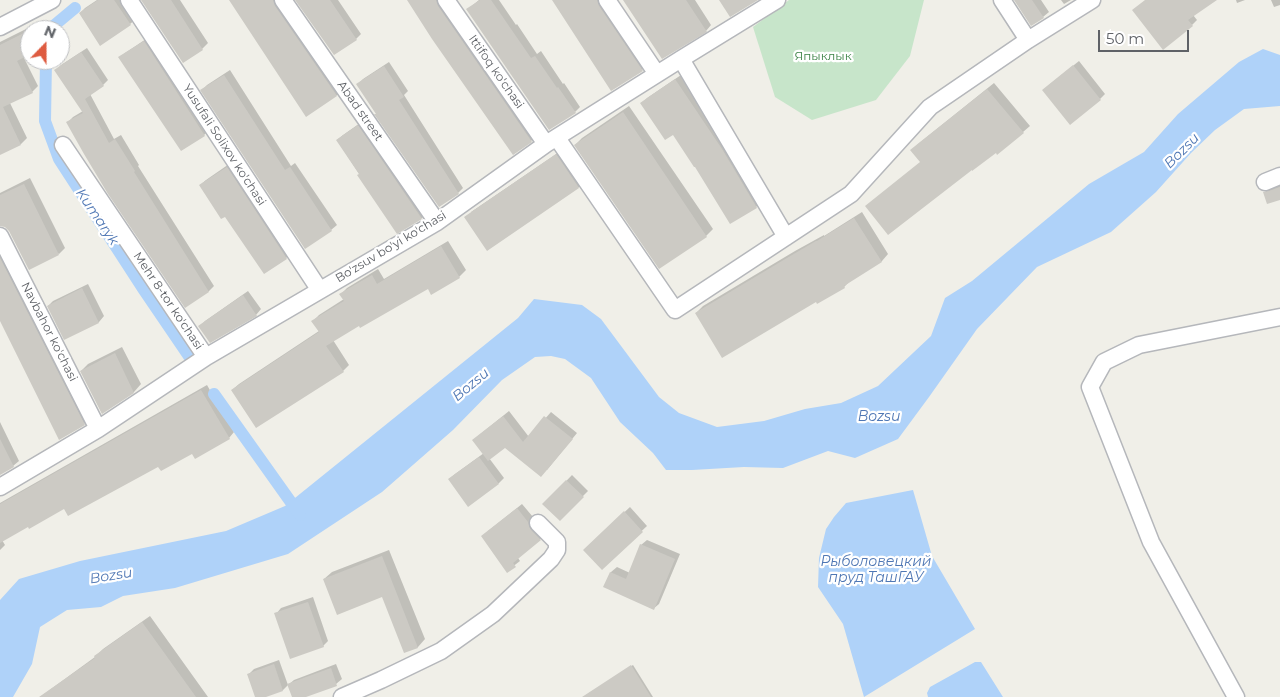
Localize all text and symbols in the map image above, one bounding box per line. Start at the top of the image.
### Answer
north arrow [20,20,70,70]
scale bar [1100,20,1191,52]
text: N [42,22,59,42]
text: 50 m [1106,29,1144,48]
street label: Ittifoq ko'chasi [465,32,527,112]
park label: Япыклык [794,49,852,63]
street label: Abad street [334,78,386,144]
street label: Yusufali Solixov ko'chasi [179,82,269,208]
water label: Bozsu [1161,130,1203,172]
water label: Kumaryk [72,185,122,249]
street label: Bo'zsuv bo'yi ko'chasi [333,208,449,286]
street label: Mehr 8-tor ko'chasi [130,249,206,353]
street label: Navbahor ko'chasi [18,280,80,384]
water label: Bozsu [449,365,493,405]
water label: Bozsu [858,409,900,425]
water label: Рыболовецкий пруд ТашГАУ [821,554,931,586]
water label: Bozsu [89,564,133,588]

